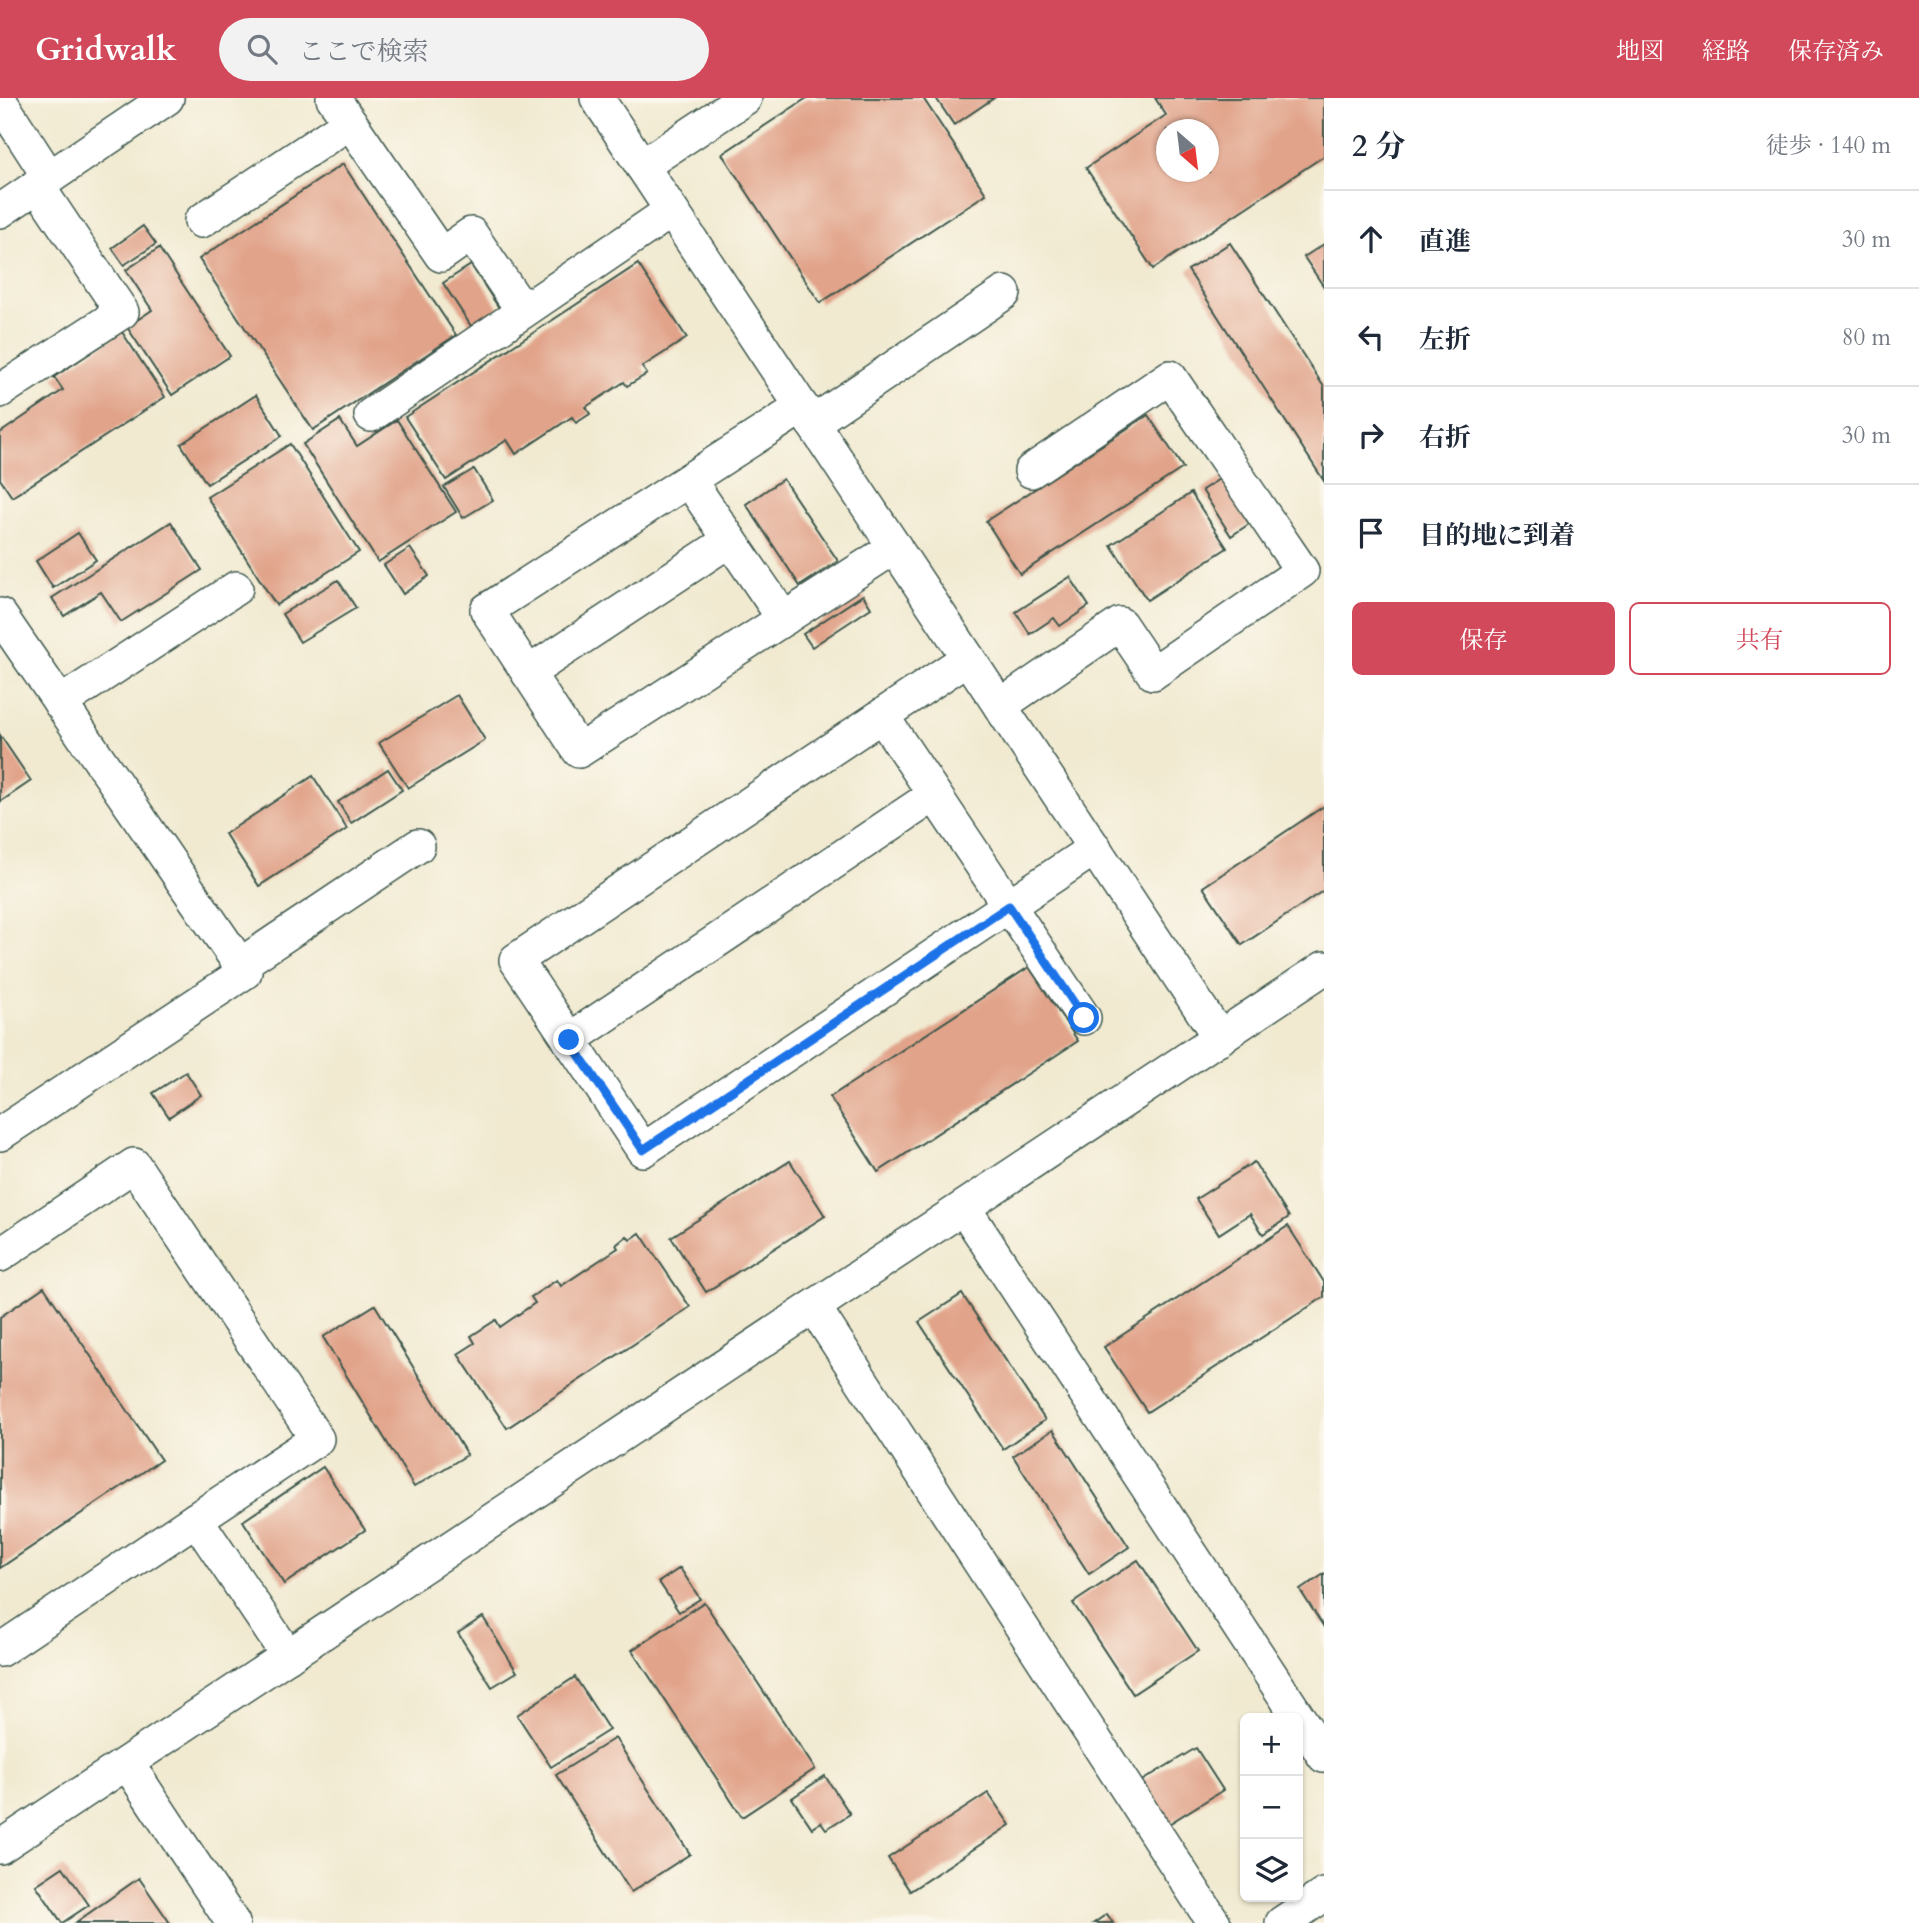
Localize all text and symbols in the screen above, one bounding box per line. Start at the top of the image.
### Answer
search box [219,18,709,81]
text: Gridwalk [35,27,177,72]
icon: search [243,30,281,68]
text: ここで検索 [299,34,429,69]
text: 地図 [1616,35,1664,68]
text: 経路 [1702,35,1750,68]
text: 保存済み [1788,35,1884,68]
north arrow [1156,119,1219,182]
text: 2 分 [1352,126,1405,167]
text: 徒歩 · 140 m [1766,130,1891,161]
icon: ahead [1352,220,1390,258]
text: 直進 [1419,224,1471,259]
text: 30 m [1842,224,1891,255]
icon: left [1352,318,1390,356]
text: 左折 [1419,322,1471,357]
text: 80 m [1842,322,1891,353]
icon: right [1352,416,1390,454]
text: 右折 [1419,420,1471,455]
text: 30 m [1842,420,1891,451]
icon: arrive [1352,514,1390,552]
text: 目的地に到着 [1419,518,1575,553]
button: 保存 [1352,602,1615,675]
button: 共有 [1629,602,1891,675]
route start [1068,1002,1099,1033]
route end [553,1024,584,1055]
map controls [1240,1713,1303,1902]
button: + [1240,1713,1303,1776]
button: − [1240,1776,1303,1839]
button: layers [1240,1839,1303,1902]

